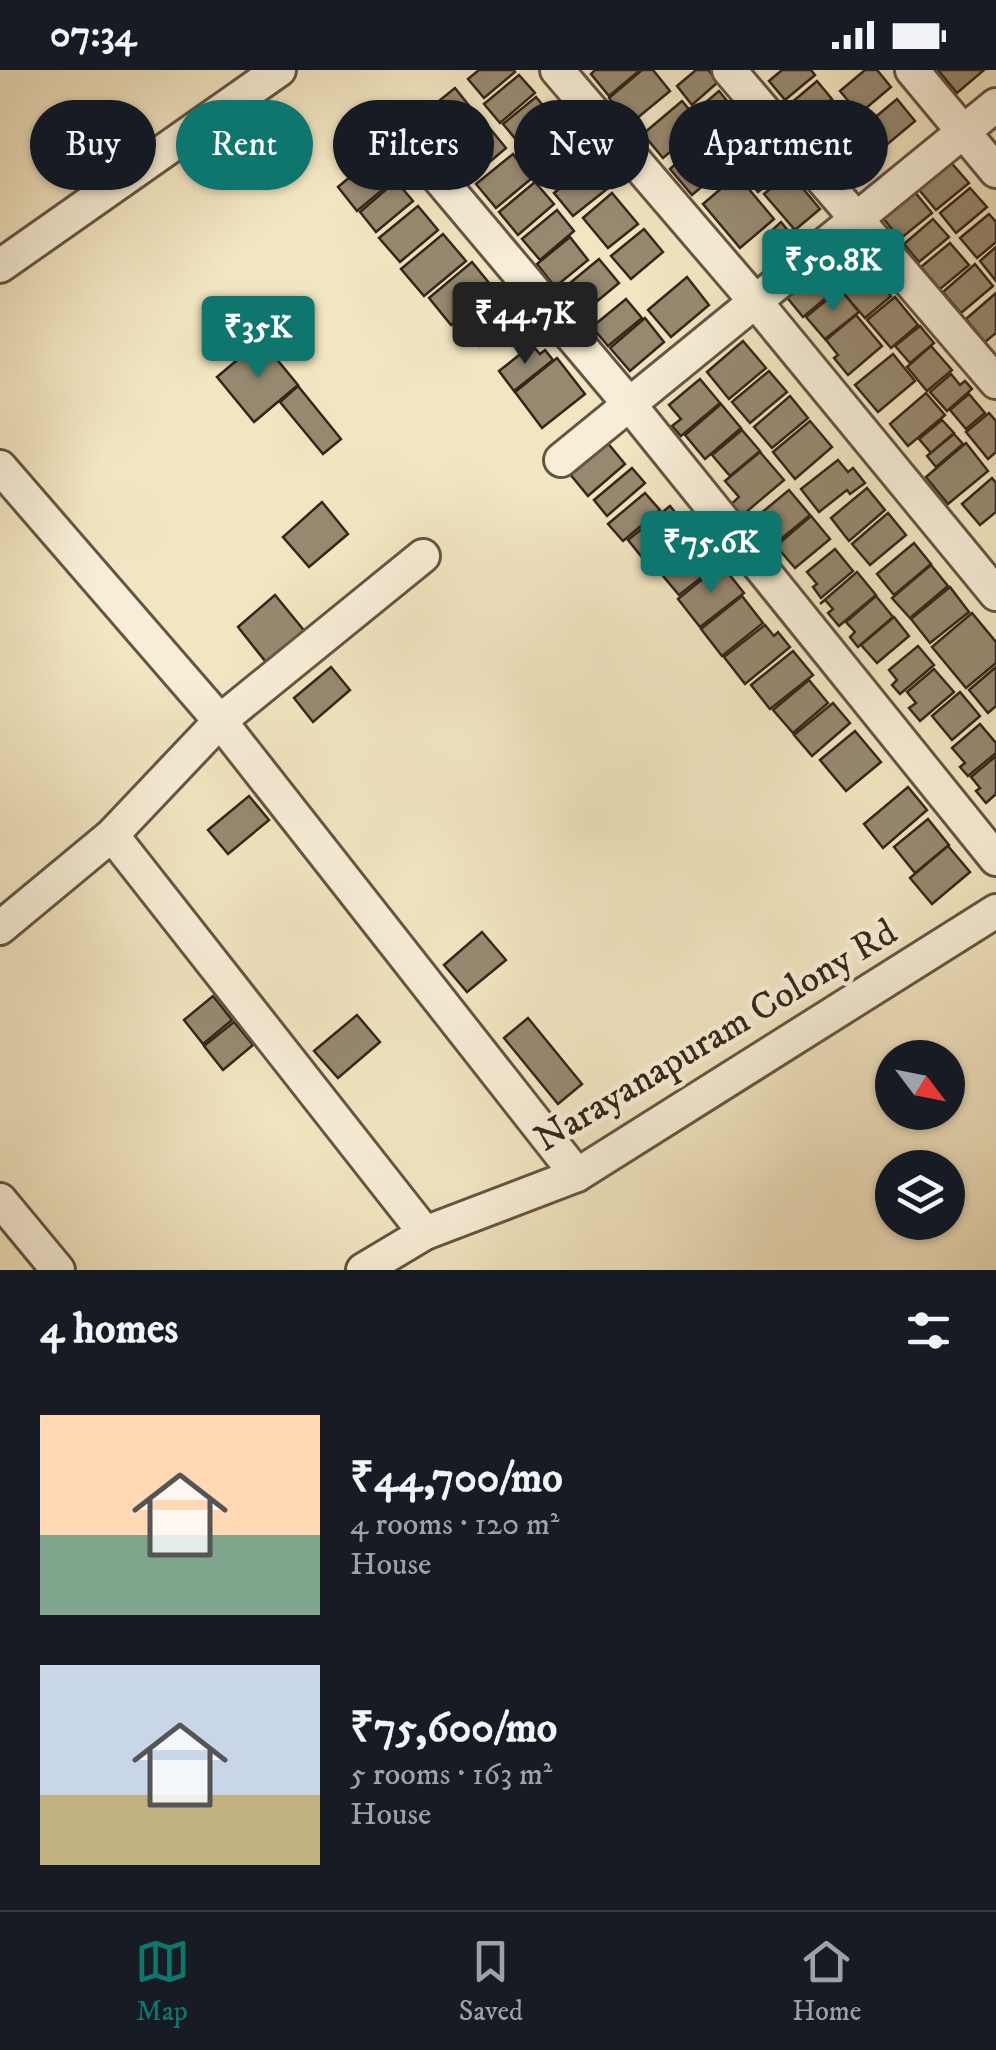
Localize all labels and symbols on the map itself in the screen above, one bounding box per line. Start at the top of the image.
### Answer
pin: ₹50.8K [752,229,914,314]
pin: ₹44.7K [444,282,606,367]
pin: ₹35K [199,296,317,381]
pin: ₹75.6K [630,511,792,596]
street label: Narayanapuram Colony Rd [526,909,906,1163]
north arrow [875,1040,965,1130]

